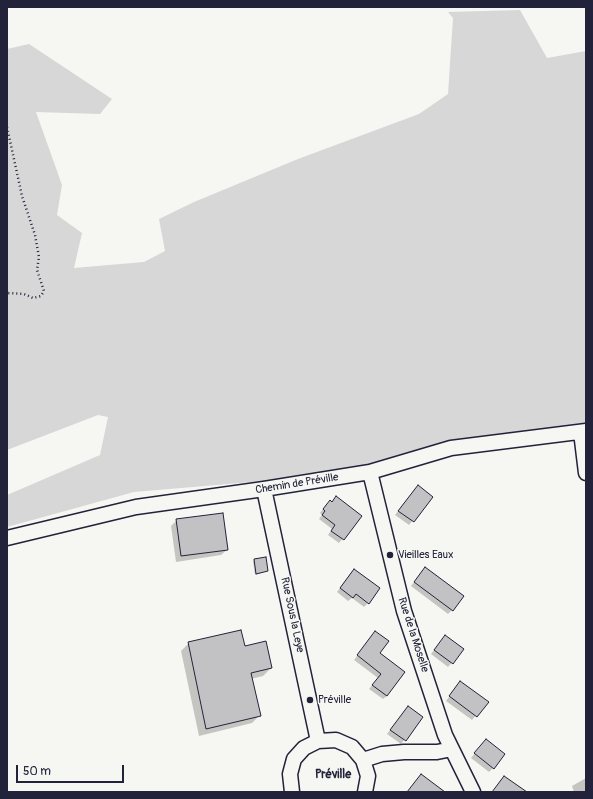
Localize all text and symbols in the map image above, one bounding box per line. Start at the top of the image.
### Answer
street label: Chemin de Préville [254,471,340,497]
place label: Vieilles Eaux [398,548,454,562]
marker: Vieilles Eaux [385,550,395,560]
street label: Rue Sous la Leye [278,576,306,654]
street label: Rue de la Moselle [395,596,431,674]
place label: Préville [318,693,351,707]
marker: Préville [305,695,315,705]
scale bar [18,757,126,783]
text: 50 m [23,764,51,779]
district label: Préville [315,768,351,782]

